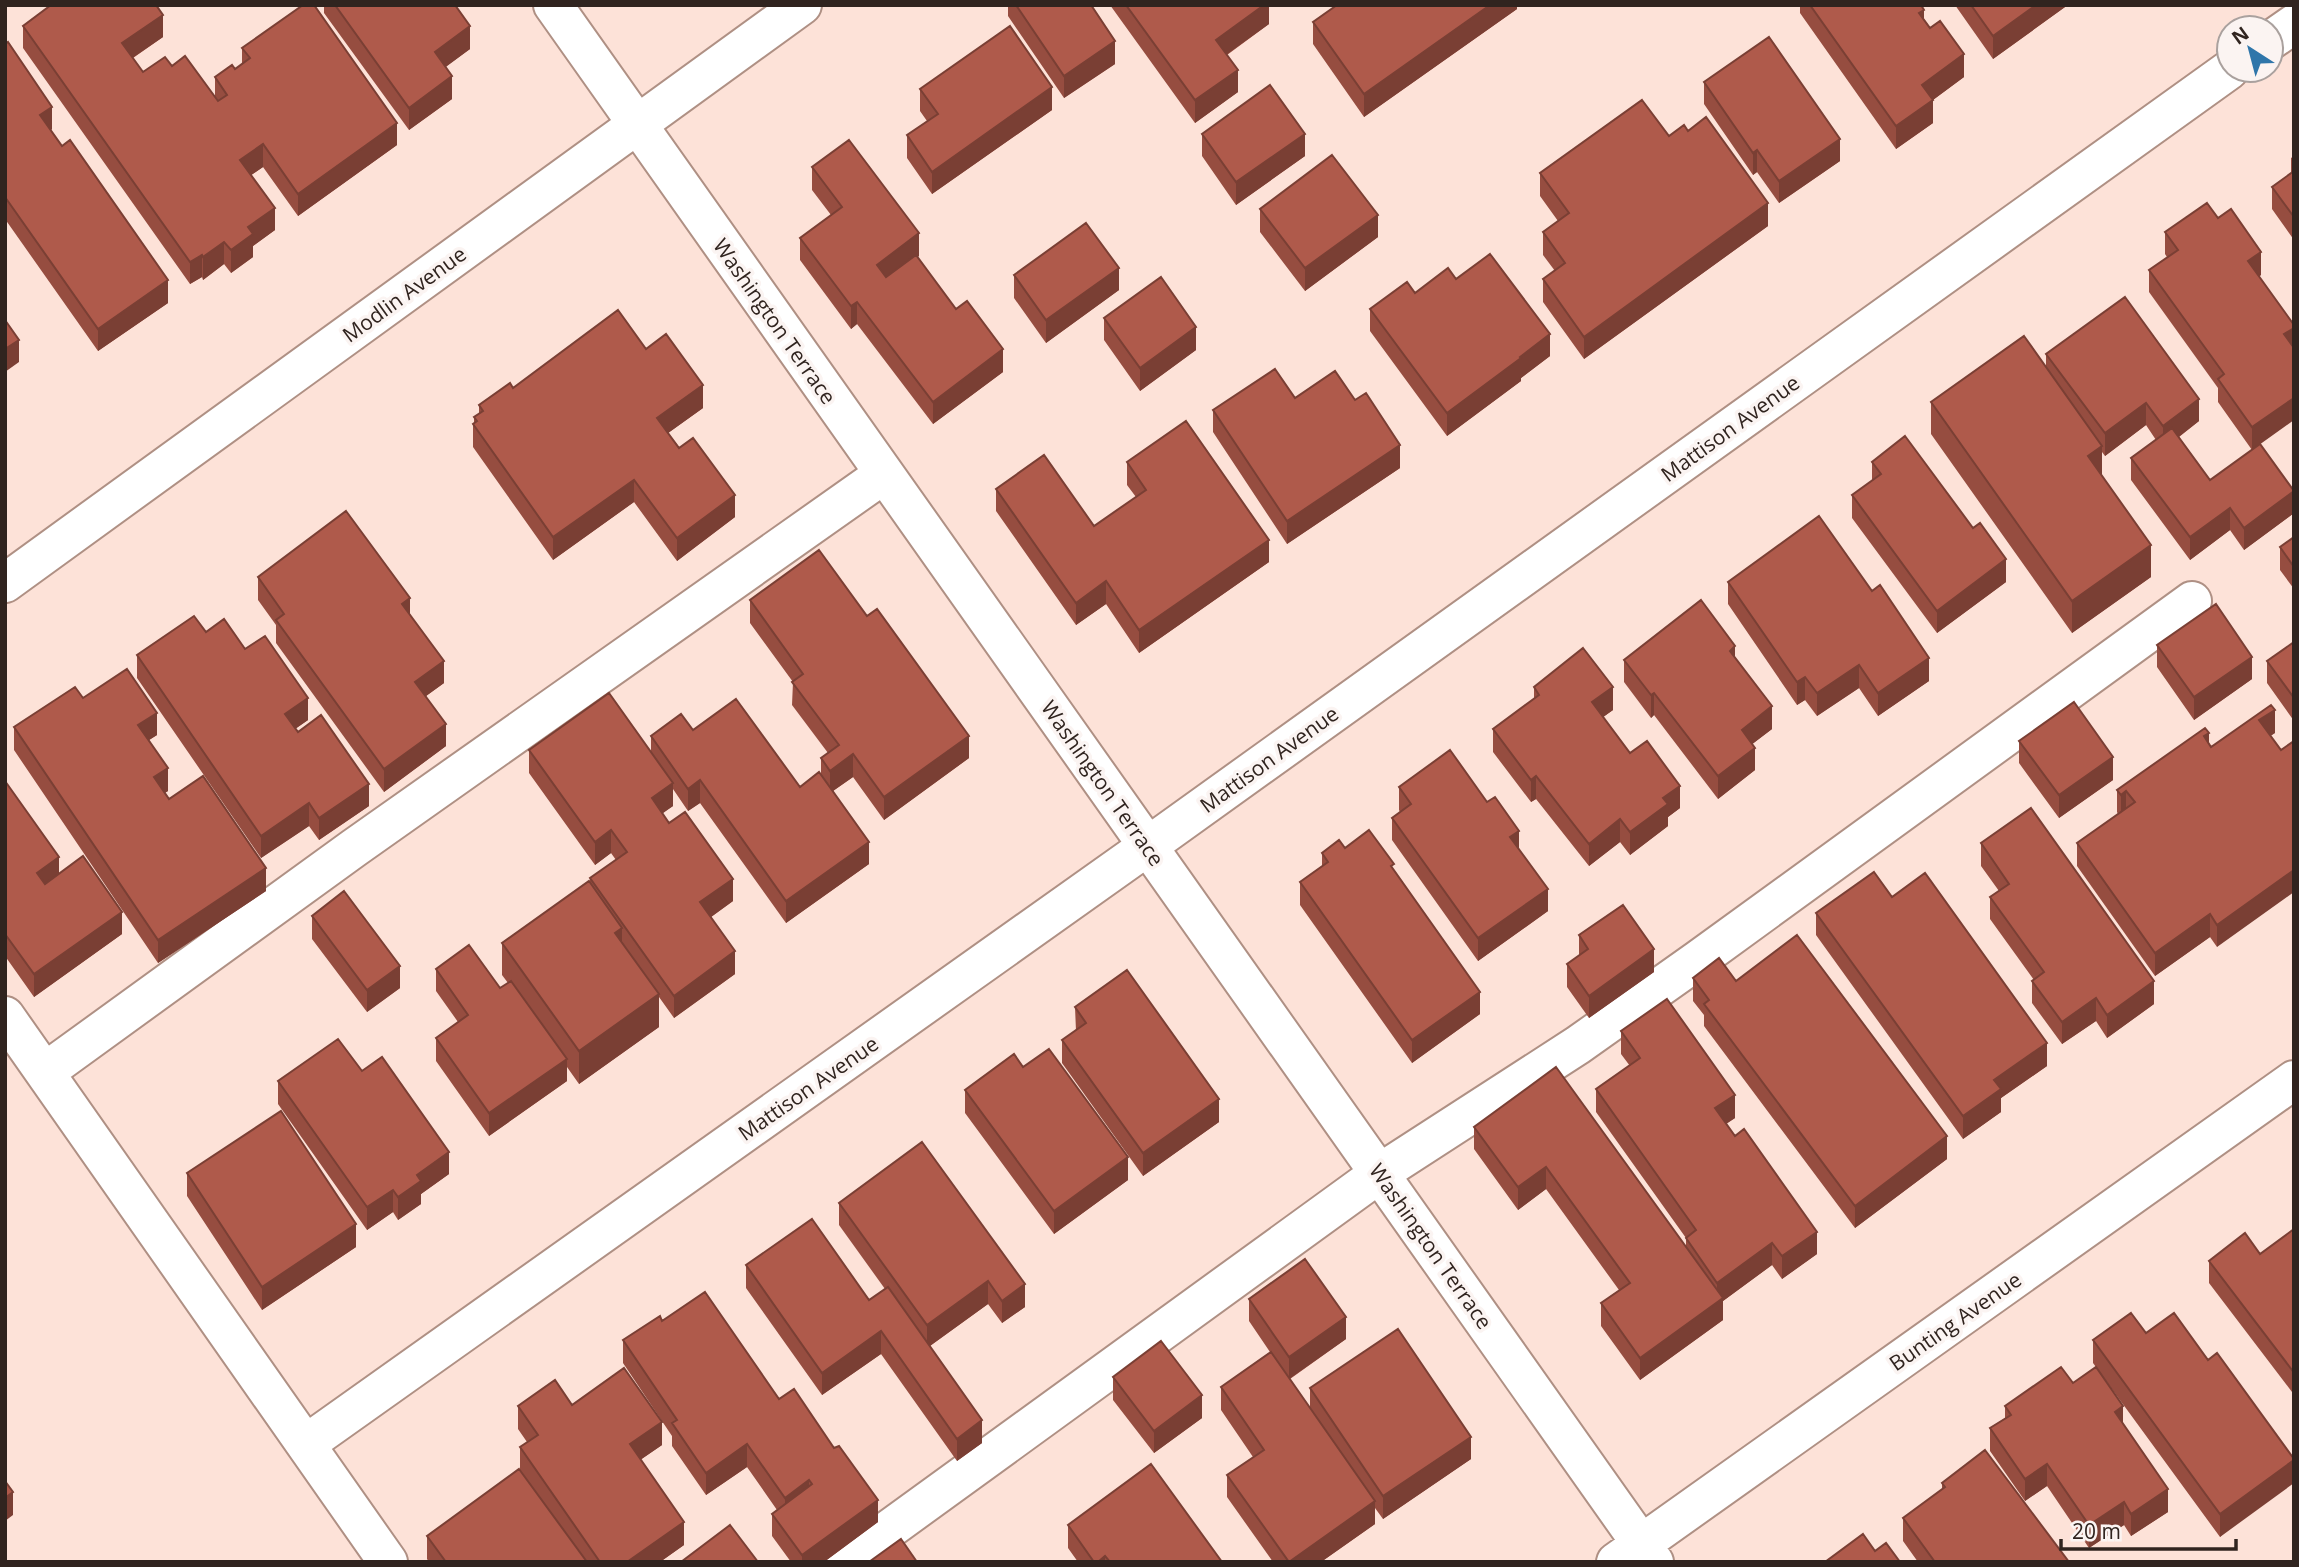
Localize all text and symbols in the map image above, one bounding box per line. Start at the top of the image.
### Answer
north arrow [2215,14,2285,84]
text: N [2226,20,2254,50]
street label: Washington Terrace [707,233,843,409]
street label: Modlin Avenue [337,240,471,348]
street label: Mattison Avenue [1655,368,1805,488]
street label: Washington Terrace [1035,695,1171,871]
street label: Mattison Avenue [1194,699,1344,819]
street label: Mattison Avenue [732,1029,884,1147]
street label: Washington Terrace [1363,1158,1499,1334]
street label: Bunting Avenue [1883,1265,2027,1377]
scale bar [2061,1508,2236,1552]
text: 20 m [2072,1517,2121,1545]

